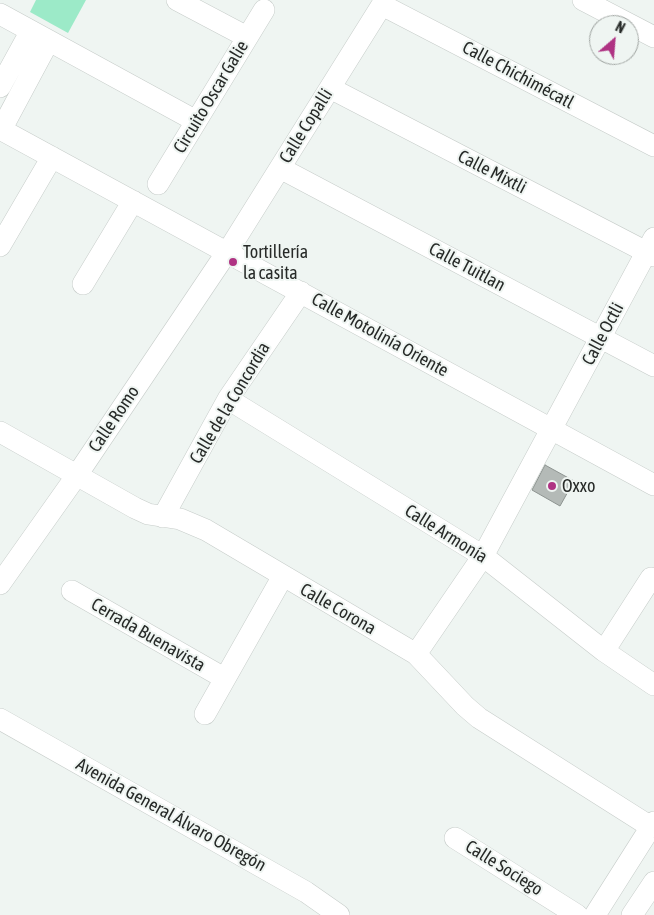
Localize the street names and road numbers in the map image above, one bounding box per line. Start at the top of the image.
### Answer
street label: Circuito Oscar Galie [169,37,253,157]
street label: Calle Chichimécatl [459,37,577,113]
street label: Calle Copalli [275,85,337,167]
street label: Calle Mixtli [454,146,530,198]
street label: Calle Tuitlan [425,238,509,296]
street label: Calle Motolinía Oriente [308,288,452,382]
street label: Calle Octli [578,299,628,369]
street label: Calle de la Concordia [185,338,275,468]
street label: Calle Romo [84,382,144,456]
street label: Calle Armonía [401,500,491,568]
street label: Calle Corona [296,579,380,639]
street label: Cerrada Buenavista [87,594,209,676]
street label: Avenida General Álvaro Obregón [72,754,270,876]
street label: Calle Sociego [461,836,547,900]

